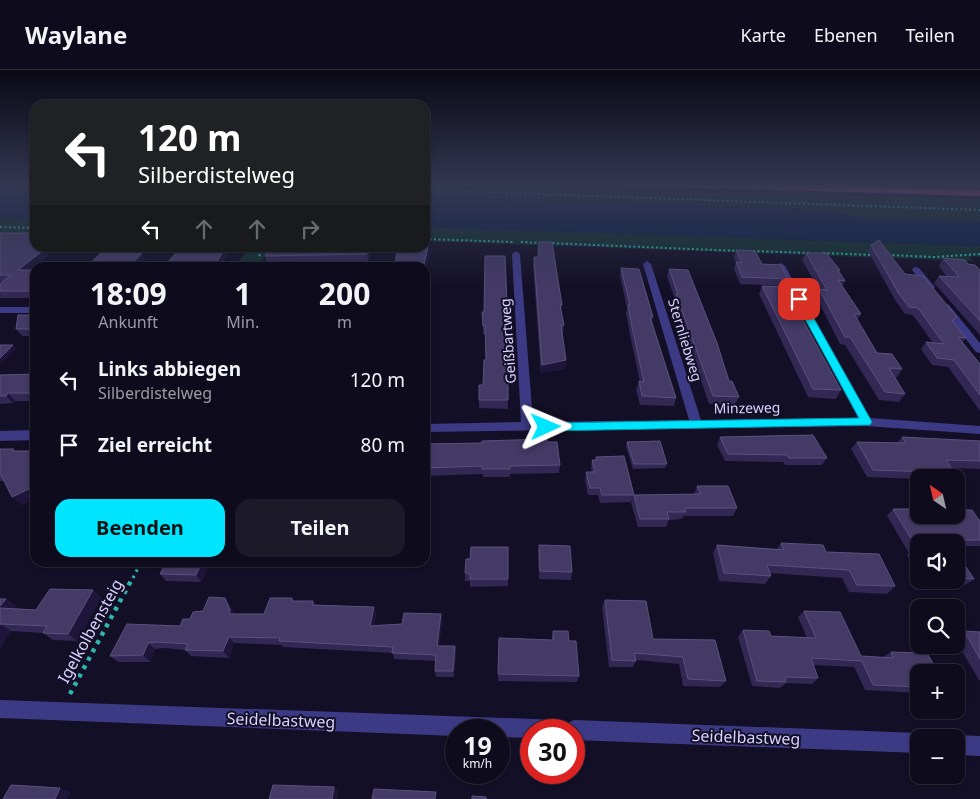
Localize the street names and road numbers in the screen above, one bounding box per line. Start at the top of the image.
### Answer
street label: Sternliebweg [664,296,707,384]
street label: Geißbartweg [495,298,520,384]
street label: Minzeweg [713,397,780,418]
street label: Igelkolbensteig [52,575,128,687]
street label: Seidelbastweg [226,707,336,733]
street label: Seidelbastweg [691,724,801,750]

